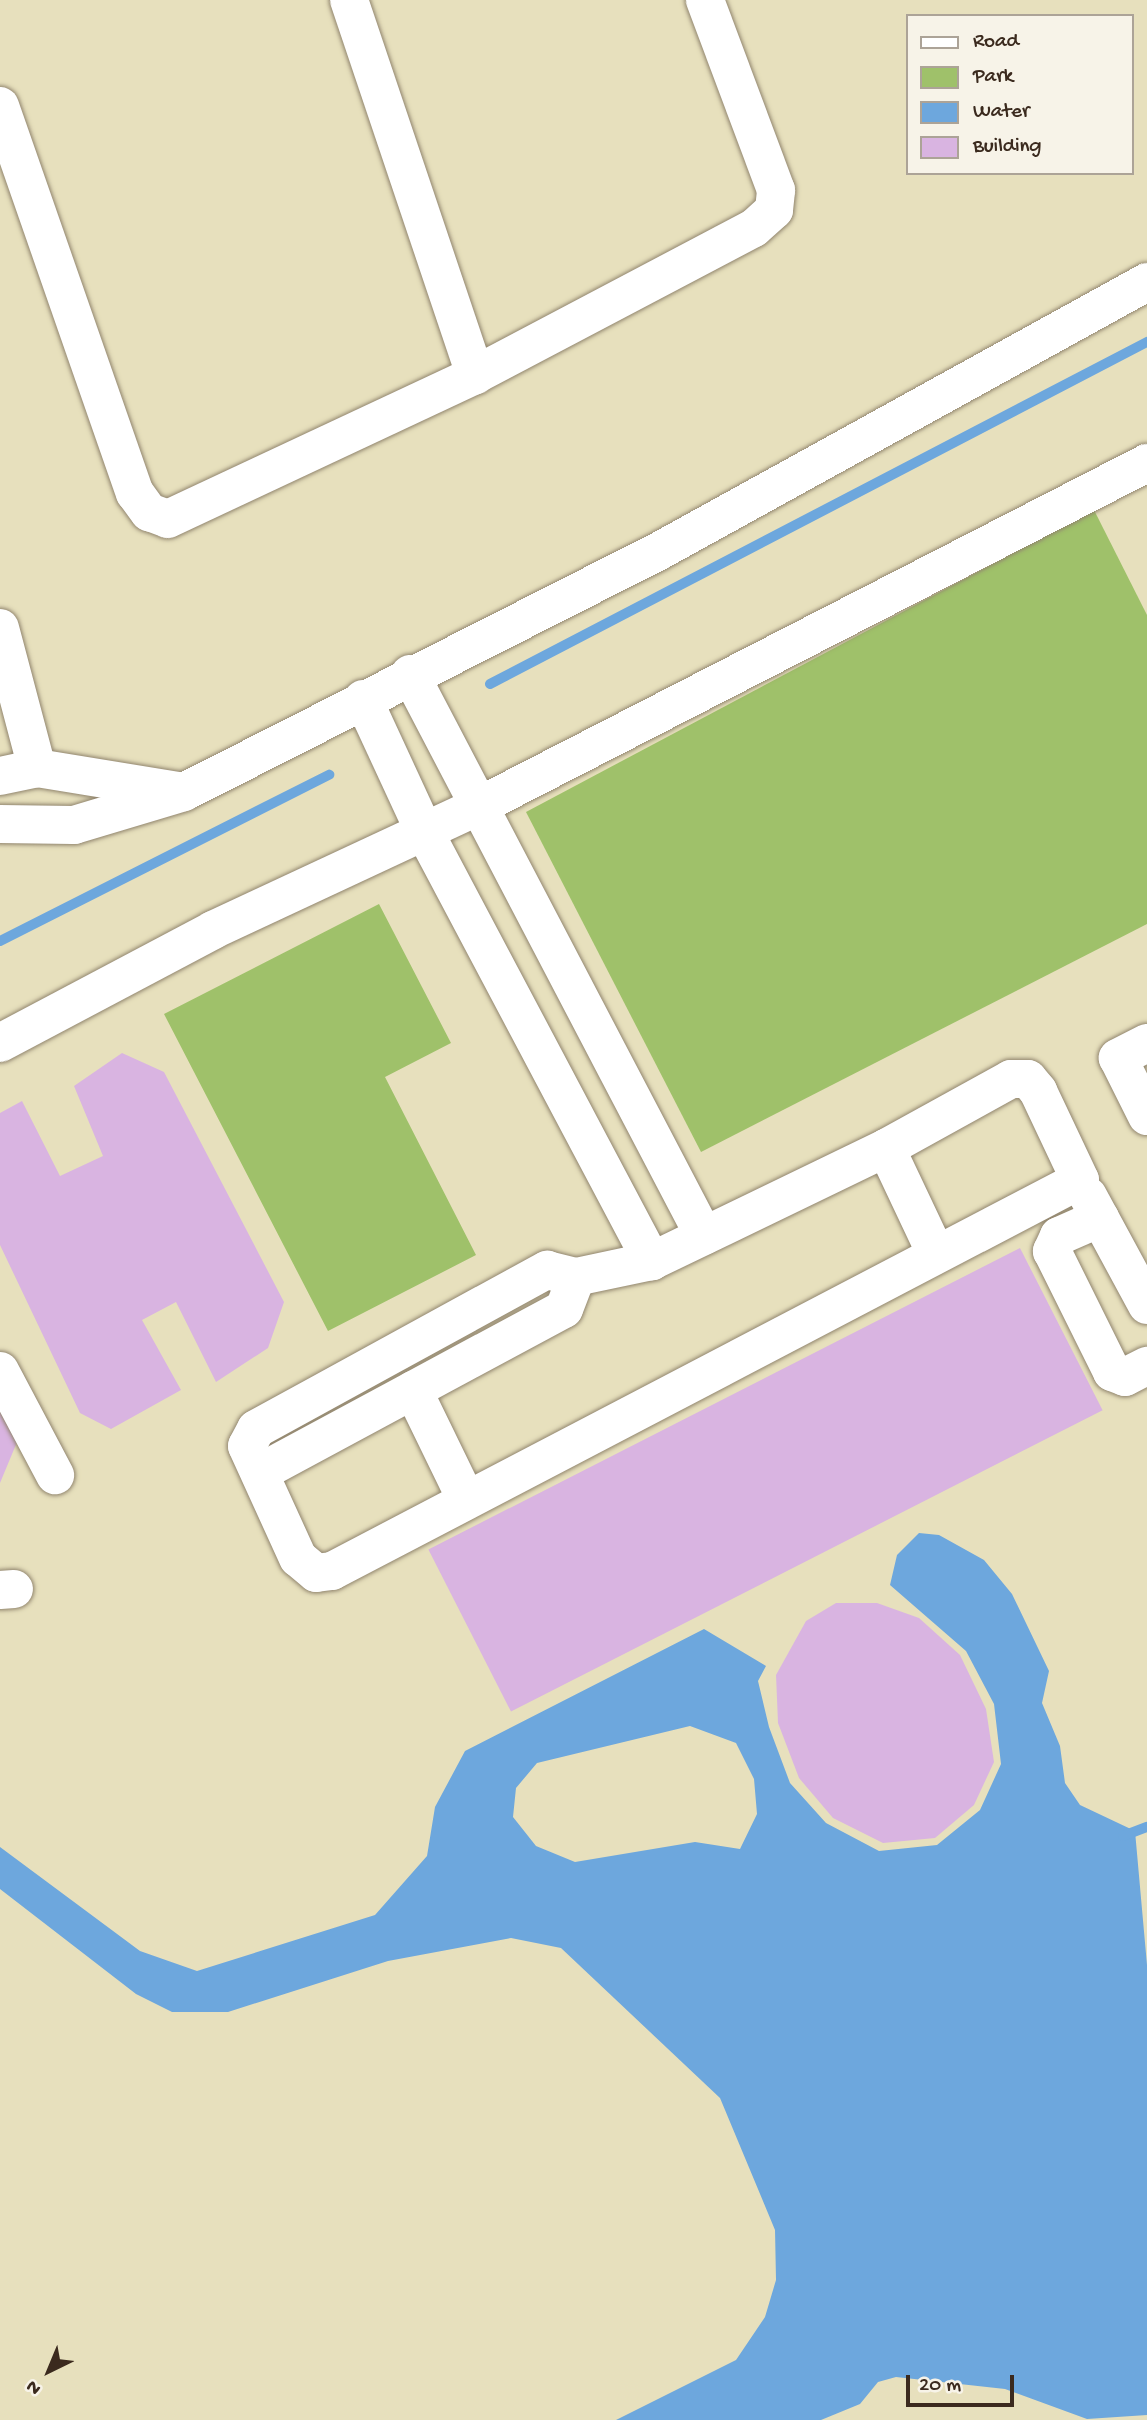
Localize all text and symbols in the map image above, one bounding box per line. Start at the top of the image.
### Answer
legend [906,14,1133,175]
text: Road [973,30,1019,55]
text: Park [973,65,1013,90]
text: Water [973,100,1029,125]
text: Building [973,135,1042,160]
north arrow [14,2336,84,2406]
scale bar [909,2360,1018,2404]
text: N [22,2374,47,2399]
text: 20 m [919,2374,961,2399]

